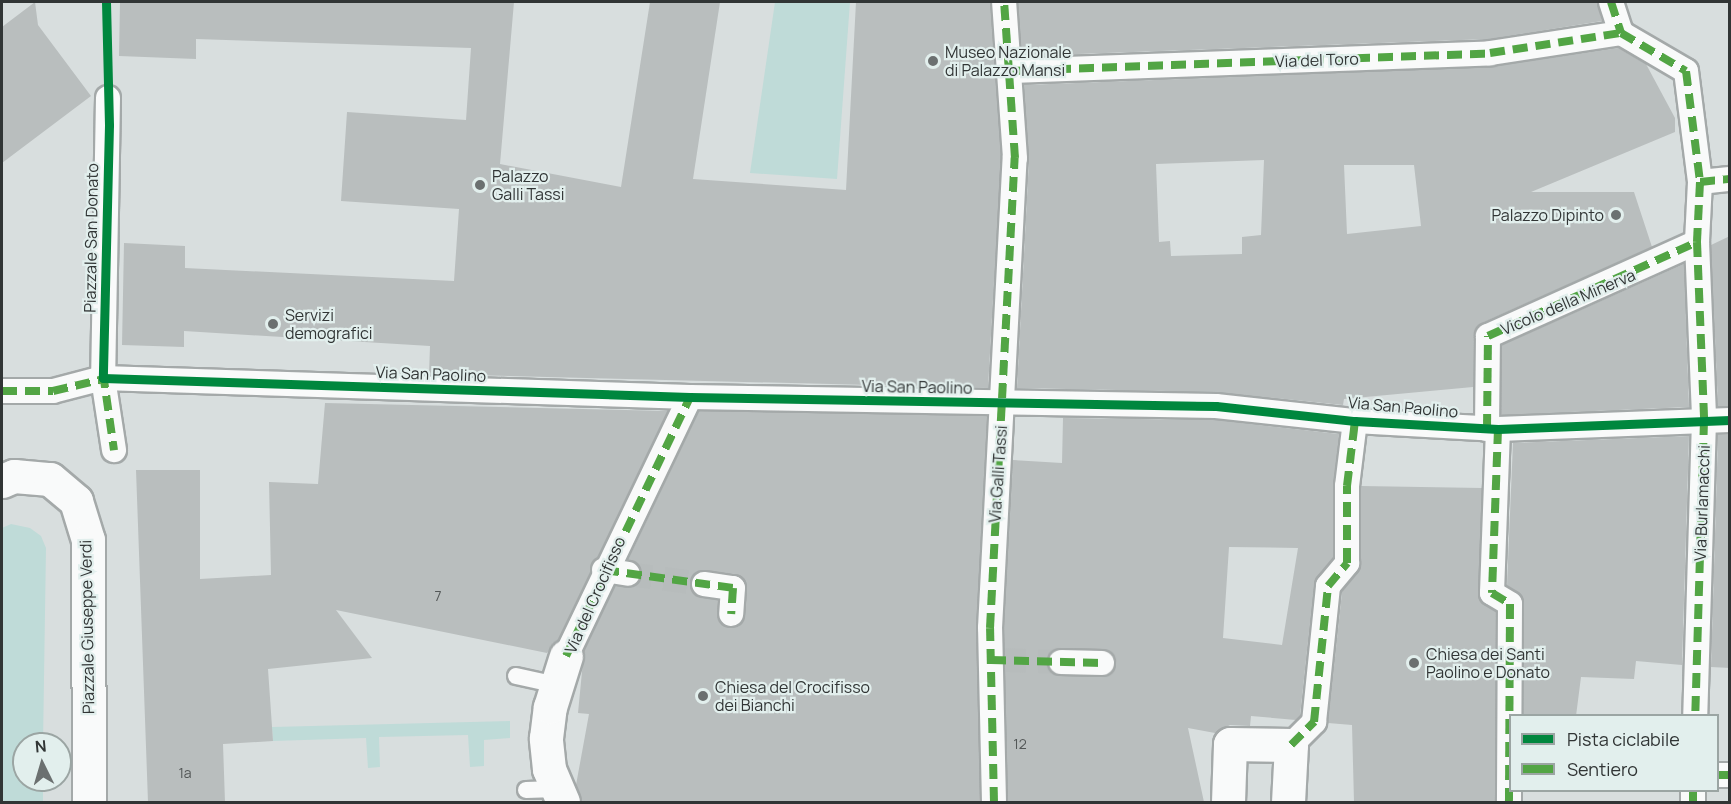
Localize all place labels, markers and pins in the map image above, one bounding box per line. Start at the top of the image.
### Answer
place label: Museo Nazionale di Palazzo Mansi [945,42,1071,80]
marker: Museo Nazionale di Palazzo Mansi [926,54,940,68]
place label: Palazzo Galli Tassi [492,166,564,204]
marker: Palazzo Galli Tassi [473,178,487,192]
place label: Palazzo Dipinto [1491,205,1604,225]
marker: Palazzo Dipinto [1609,208,1623,222]
place label: Servizi demografici [285,305,372,343]
marker: Servizi demografici [266,317,280,331]
place label: Chiesa dei Santi Paolino e Donato [1426,644,1550,682]
marker: Chiesa dei Santi Paolino e Donato [1407,656,1421,670]
place label: Chiesa del Crocifisso dei Bianchi [715,677,870,715]
marker: Chiesa del Crocifisso dei Bianchi [696,689,710,703]

